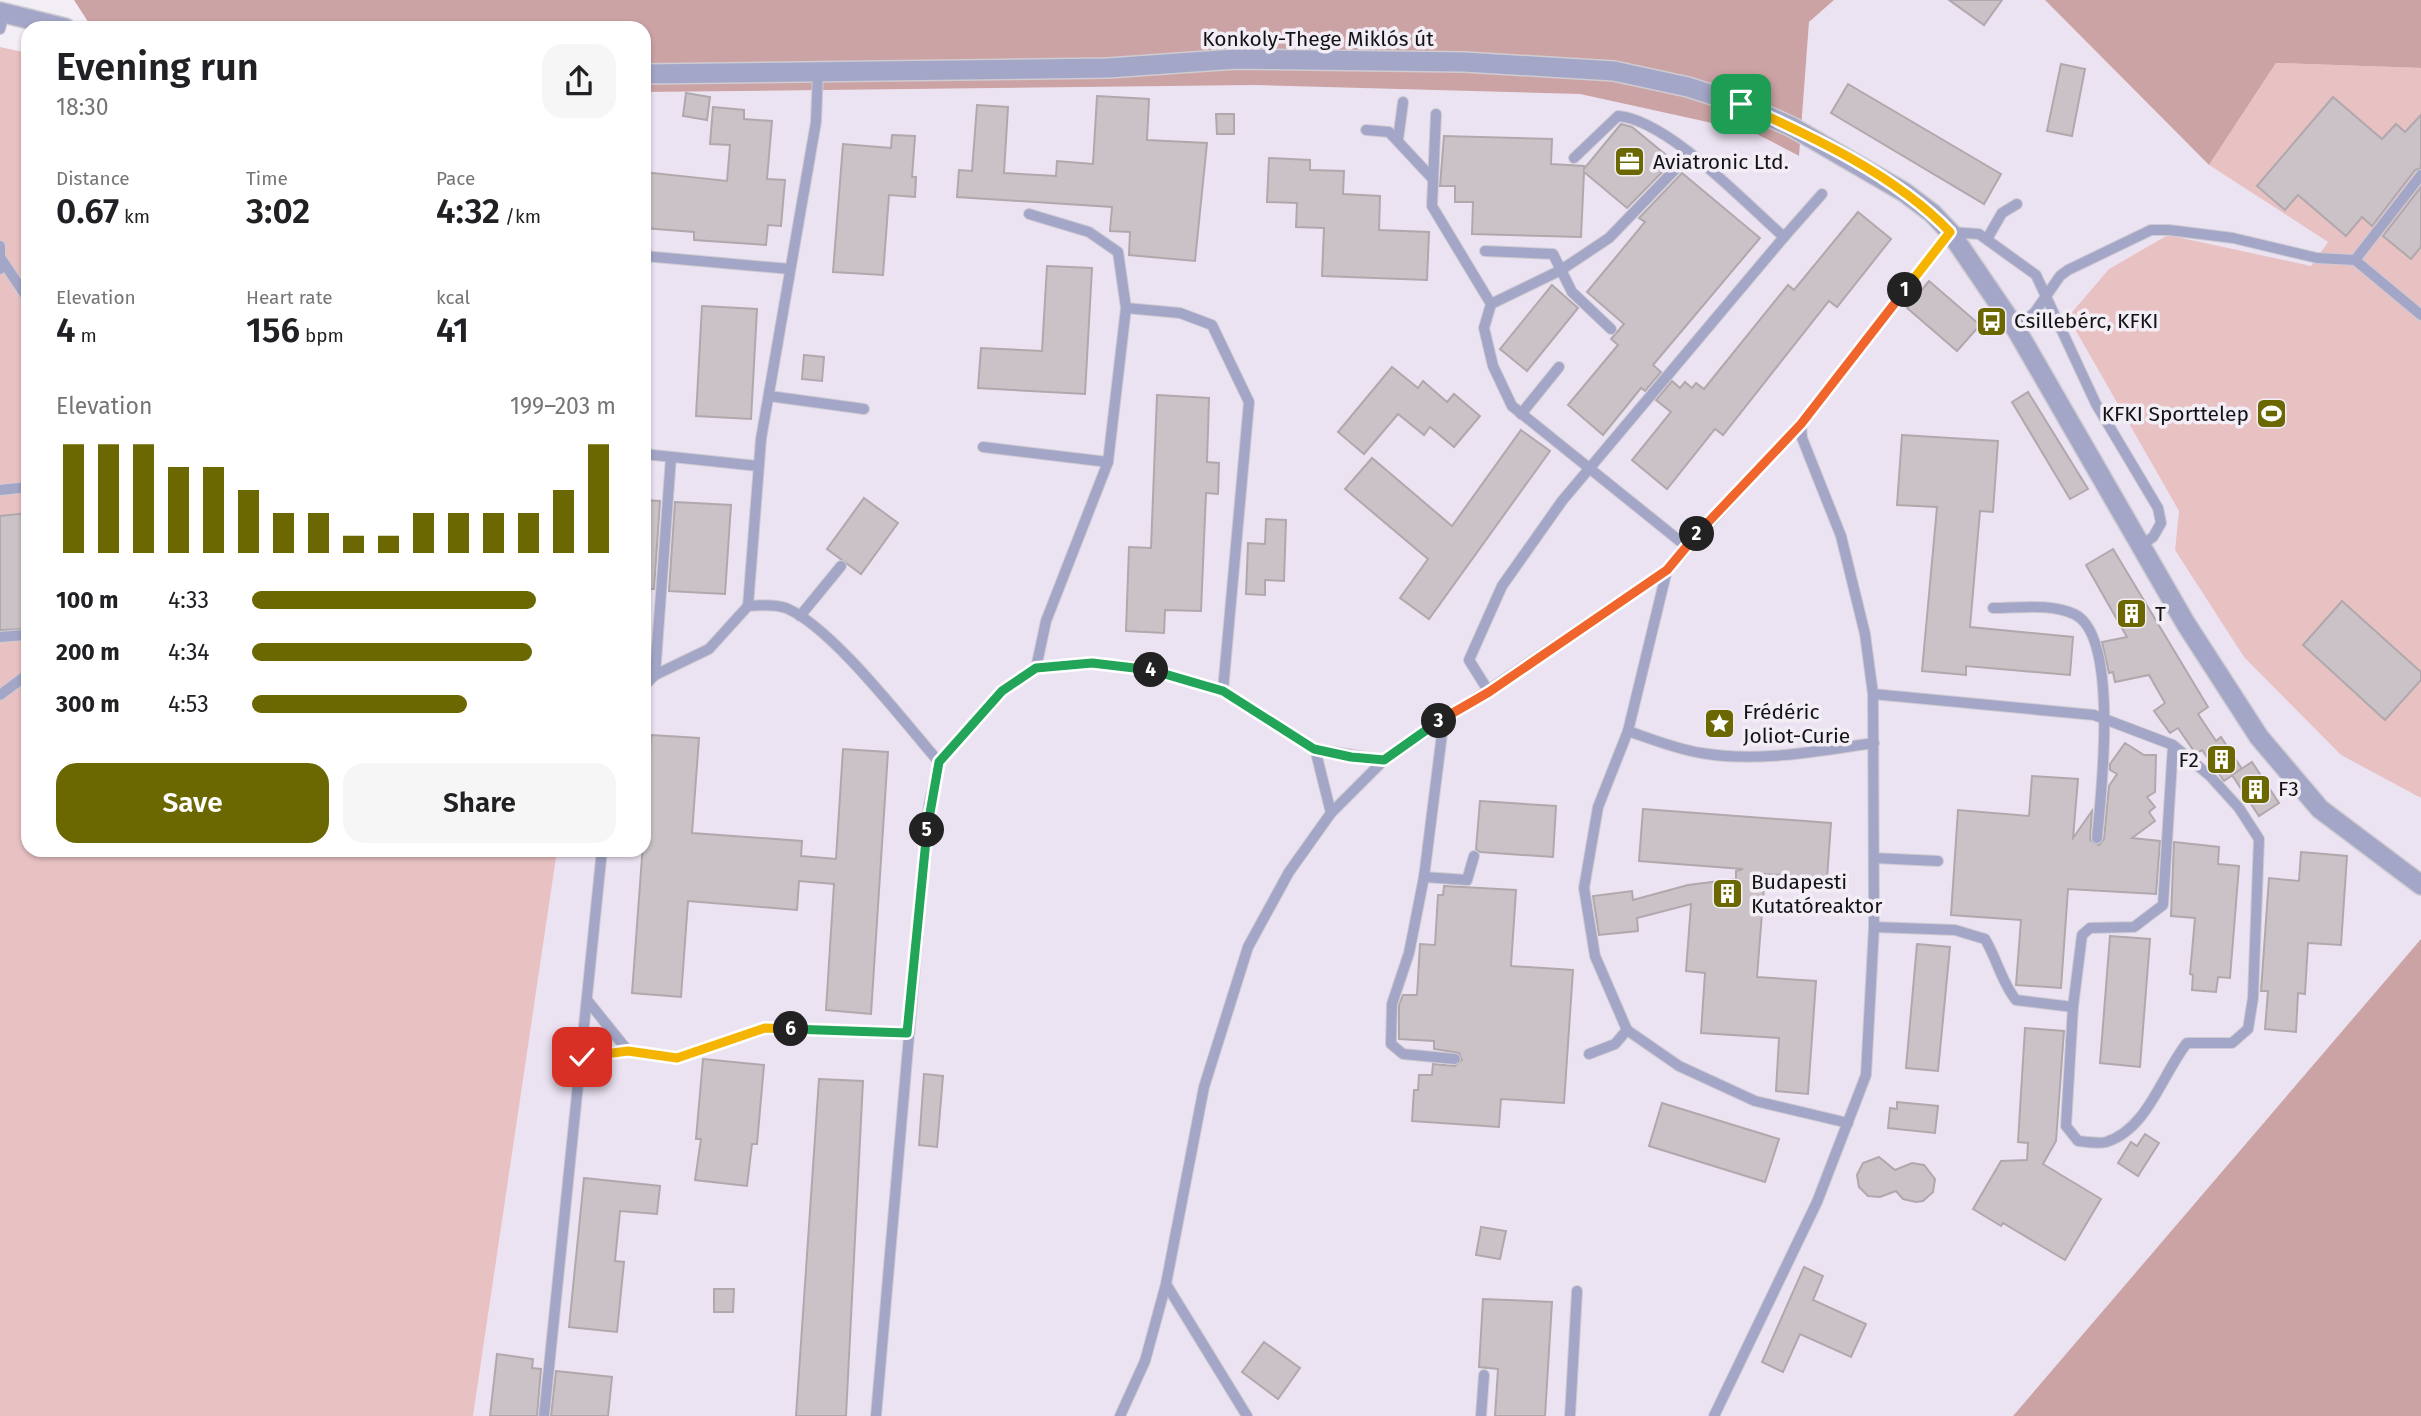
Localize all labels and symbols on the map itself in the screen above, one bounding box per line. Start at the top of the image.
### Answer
street label: Konkoly-Thege Miklós út [1202,26,1434,52]
pin [1711,74,1771,134]
office icon: Aviatronic Ltd. [1613,145,1647,179]
place label: Aviatronic Ltd. [1653,149,1789,175]
pin: 1 [1888,272,1923,308]
bus stop icon: Csillebérc, KFKI [1974,304,2008,338]
place label: Csillebérc, KFKI [2014,308,2158,334]
sports icon: KFKI Sporttelep [2255,397,2289,431]
place label: KFKI Sporttelep [2102,401,2249,427]
pin: 2 [1680,516,1714,552]
building icon: T [2115,597,2149,631]
place label: T [2155,601,2166,627]
pin: 4 [1134,652,1168,688]
place label: Frédéric Joliot-Curie [1743,699,1850,749]
pin: 3 [1422,704,1456,738]
place icon: Frédéric Joliot-Curie [1703,707,1737,741]
building icon: F2 [2205,743,2239,777]
place label: F2 [2179,747,2199,773]
building icon: F3 [2238,772,2272,806]
place label: F3 [2278,776,2299,802]
pin: 5 [909,812,944,848]
place label: Budapesti Kutatóreaktor [1751,869,1882,919]
building icon: Budapesti Kutatóreaktor [1711,877,1745,911]
pin: 6 [774,1012,808,1046]
pin [552,1027,612,1087]

